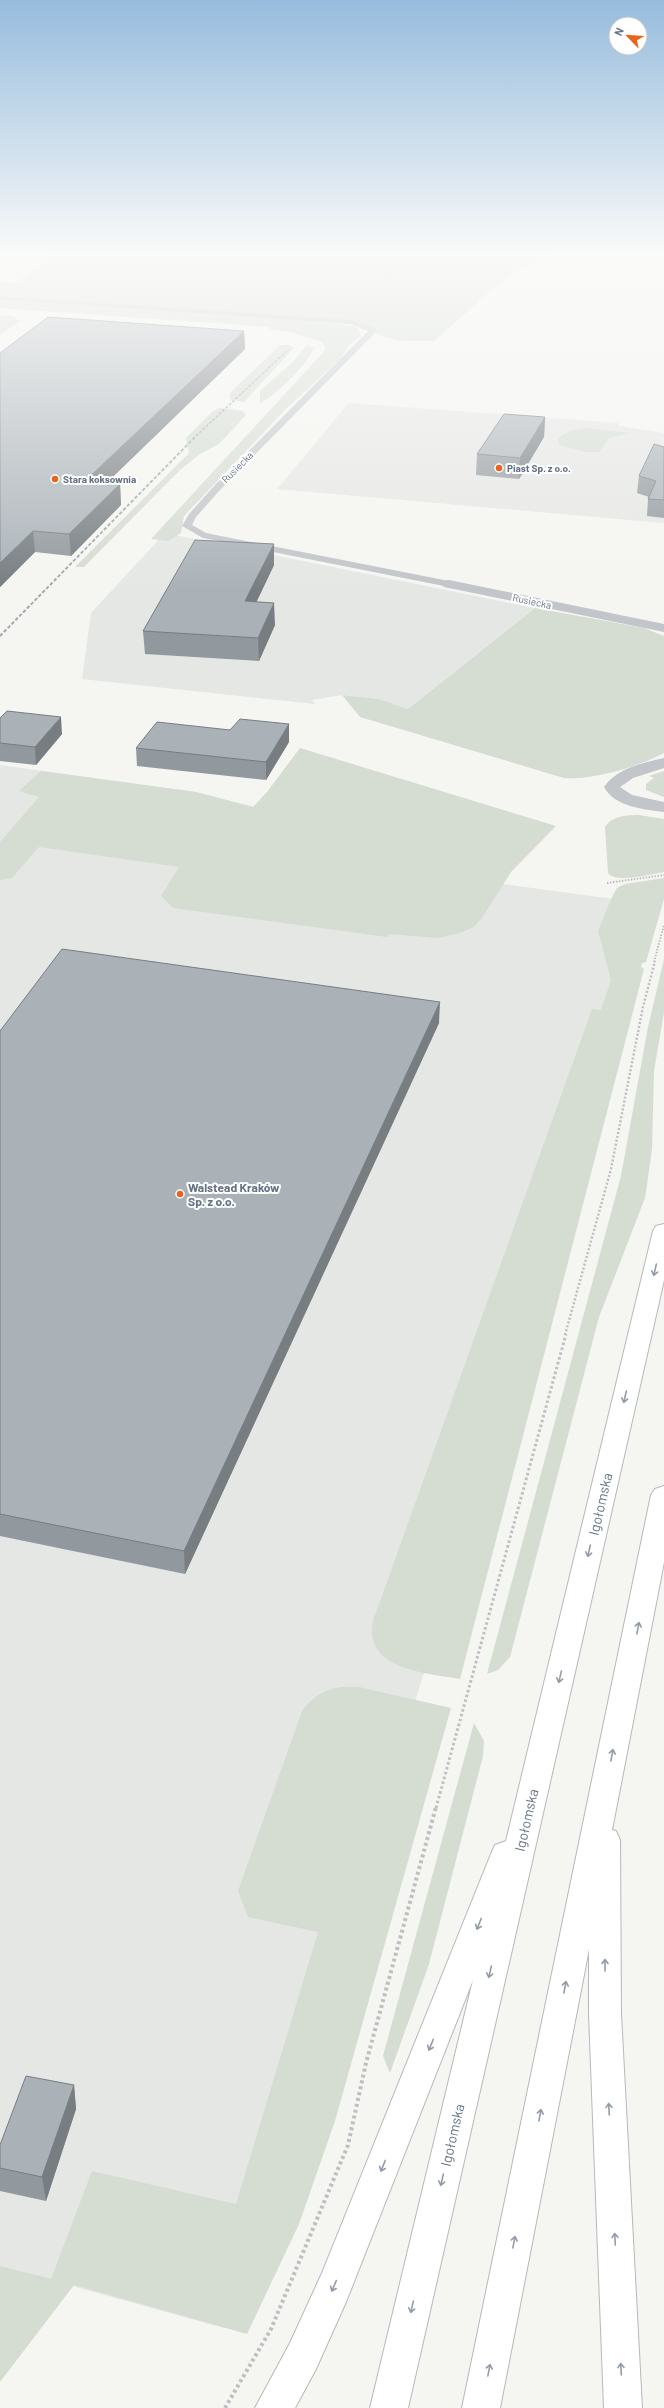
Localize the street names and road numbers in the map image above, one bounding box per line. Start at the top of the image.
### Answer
street label: Rusiecka [219,449,255,485]
street label: Rusiecka [511,591,553,611]
street label: Igołomska [585,1471,615,1537]
street label: Igołomska [511,1787,541,1853]
street label: Igołomska [437,2102,467,2168]

